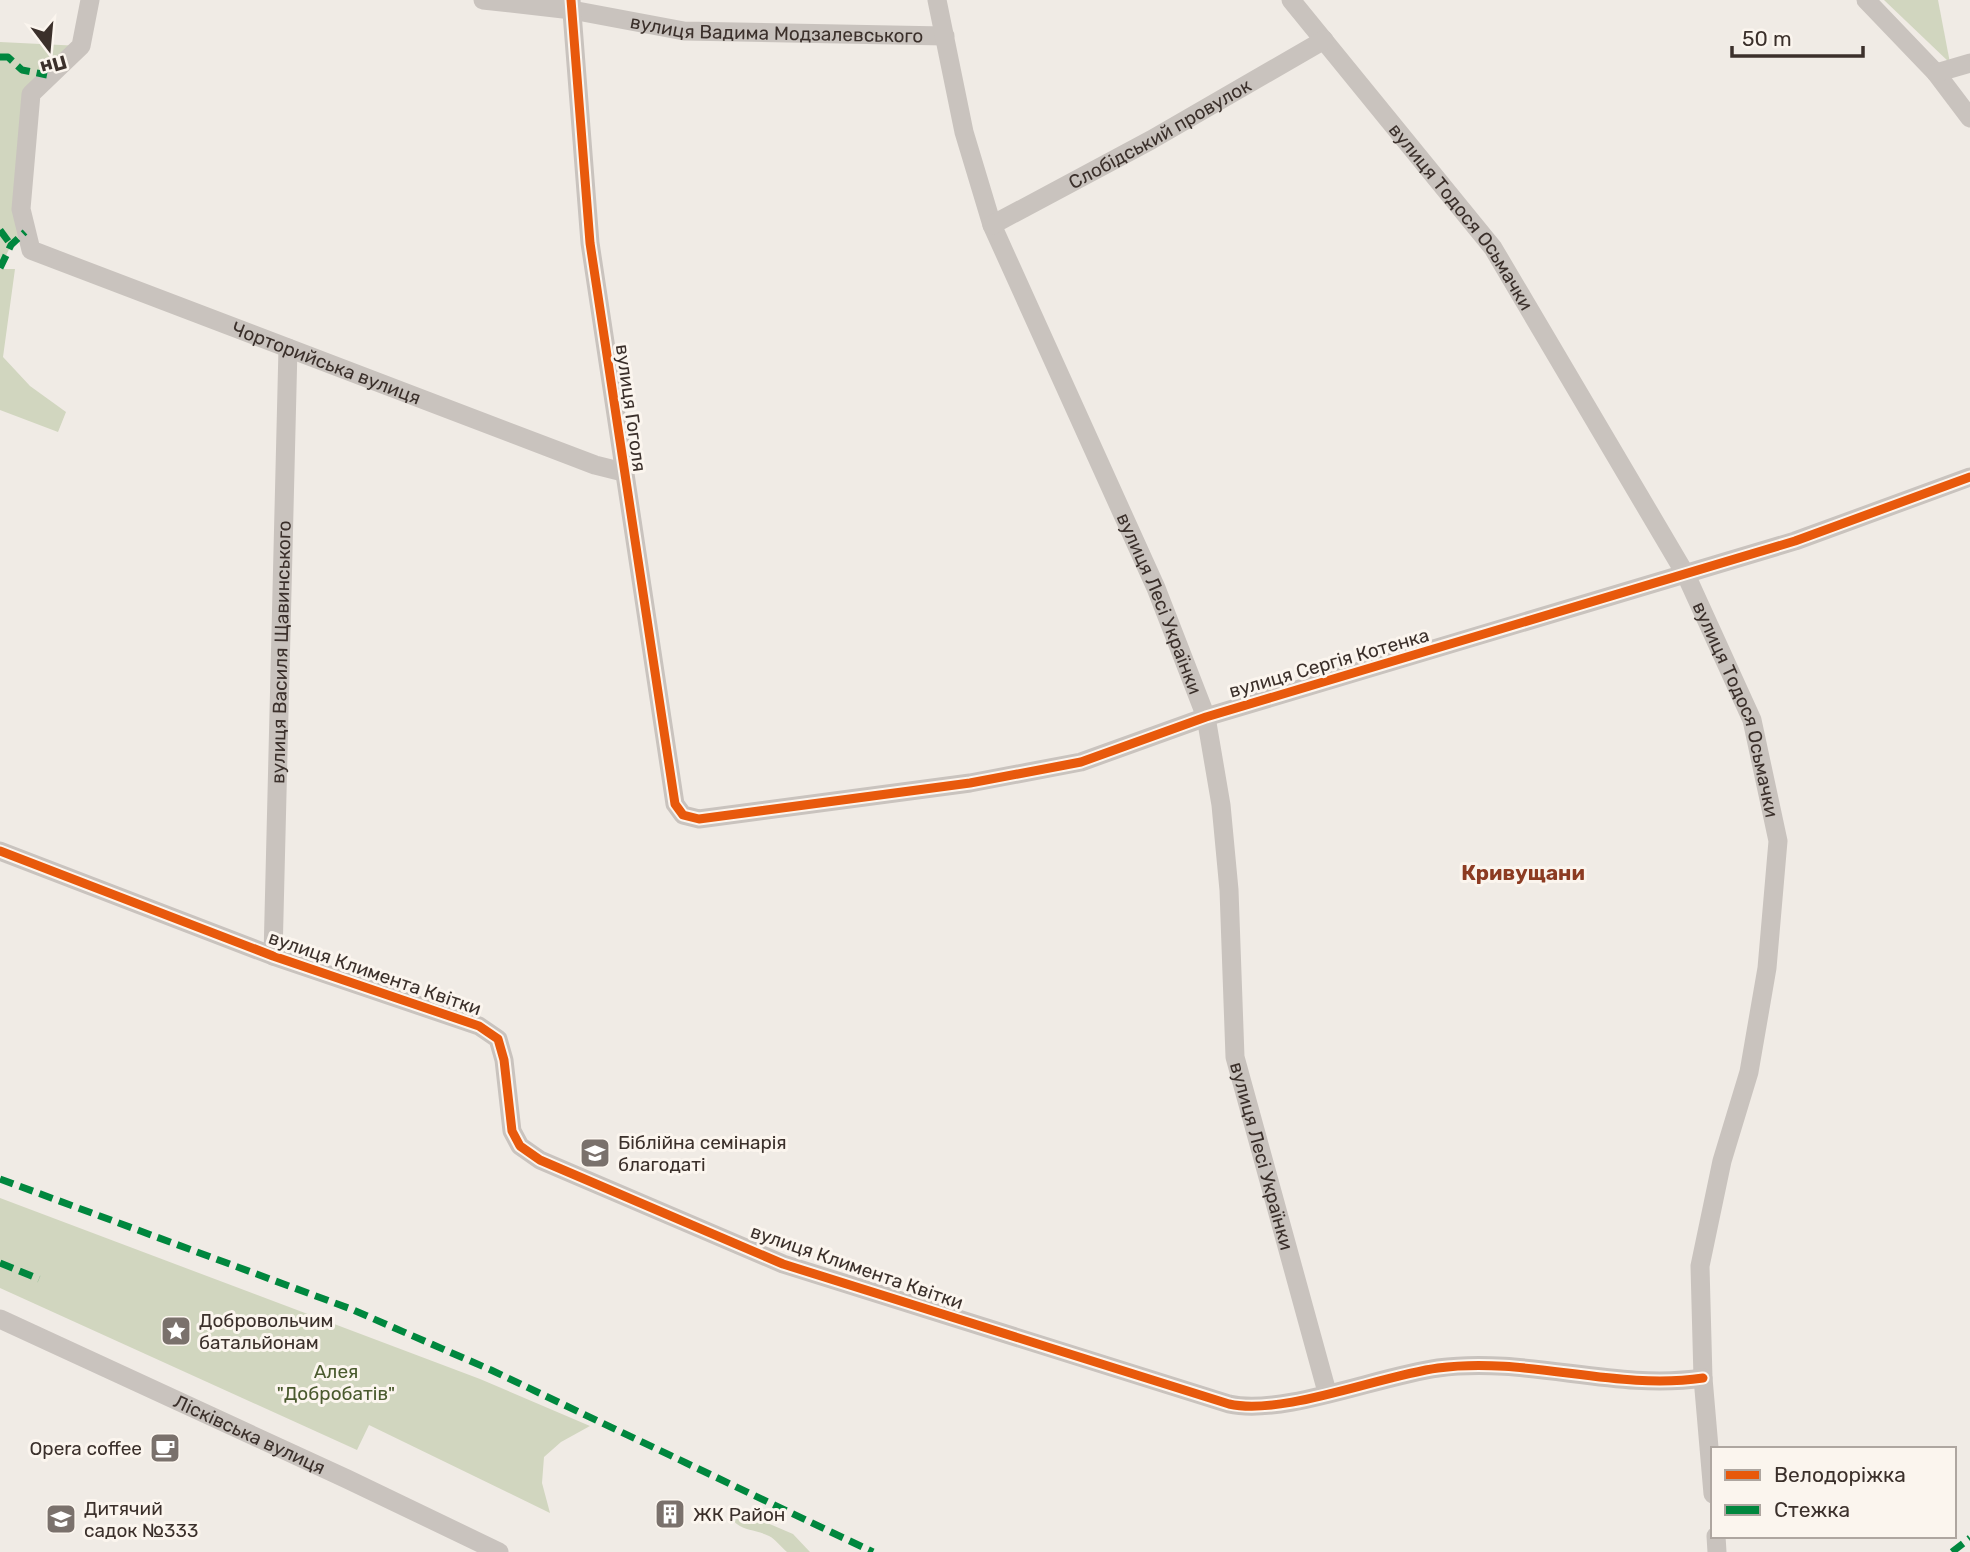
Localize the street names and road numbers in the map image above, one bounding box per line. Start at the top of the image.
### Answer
street label: вулиця Вадима Модзалевського [628,10,924,47]
street label: Слобідський провулок [1064,73,1255,194]
street label: вулиця Тодося Осьмачки [1384,118,1539,314]
street label: Чорторийська вулиця [229,316,424,409]
street label: вулиця Гоголя [611,343,651,473]
street label: вулиця Лесі Українки [1112,509,1208,697]
street label: вулиця Василя Щавинського [266,520,295,784]
street label: вулиця Тодося Осьмачки [1688,598,1784,819]
street label: вулиця Сергія Котенка [1226,623,1432,703]
street label: вулиця Климента Квітки [266,926,484,1020]
street label: вулиця Лесі Українки [1225,1059,1299,1253]
street label: вулиця Климента Квітки [748,1220,966,1314]
street label: Лісківська вулиця [170,1389,329,1479]

